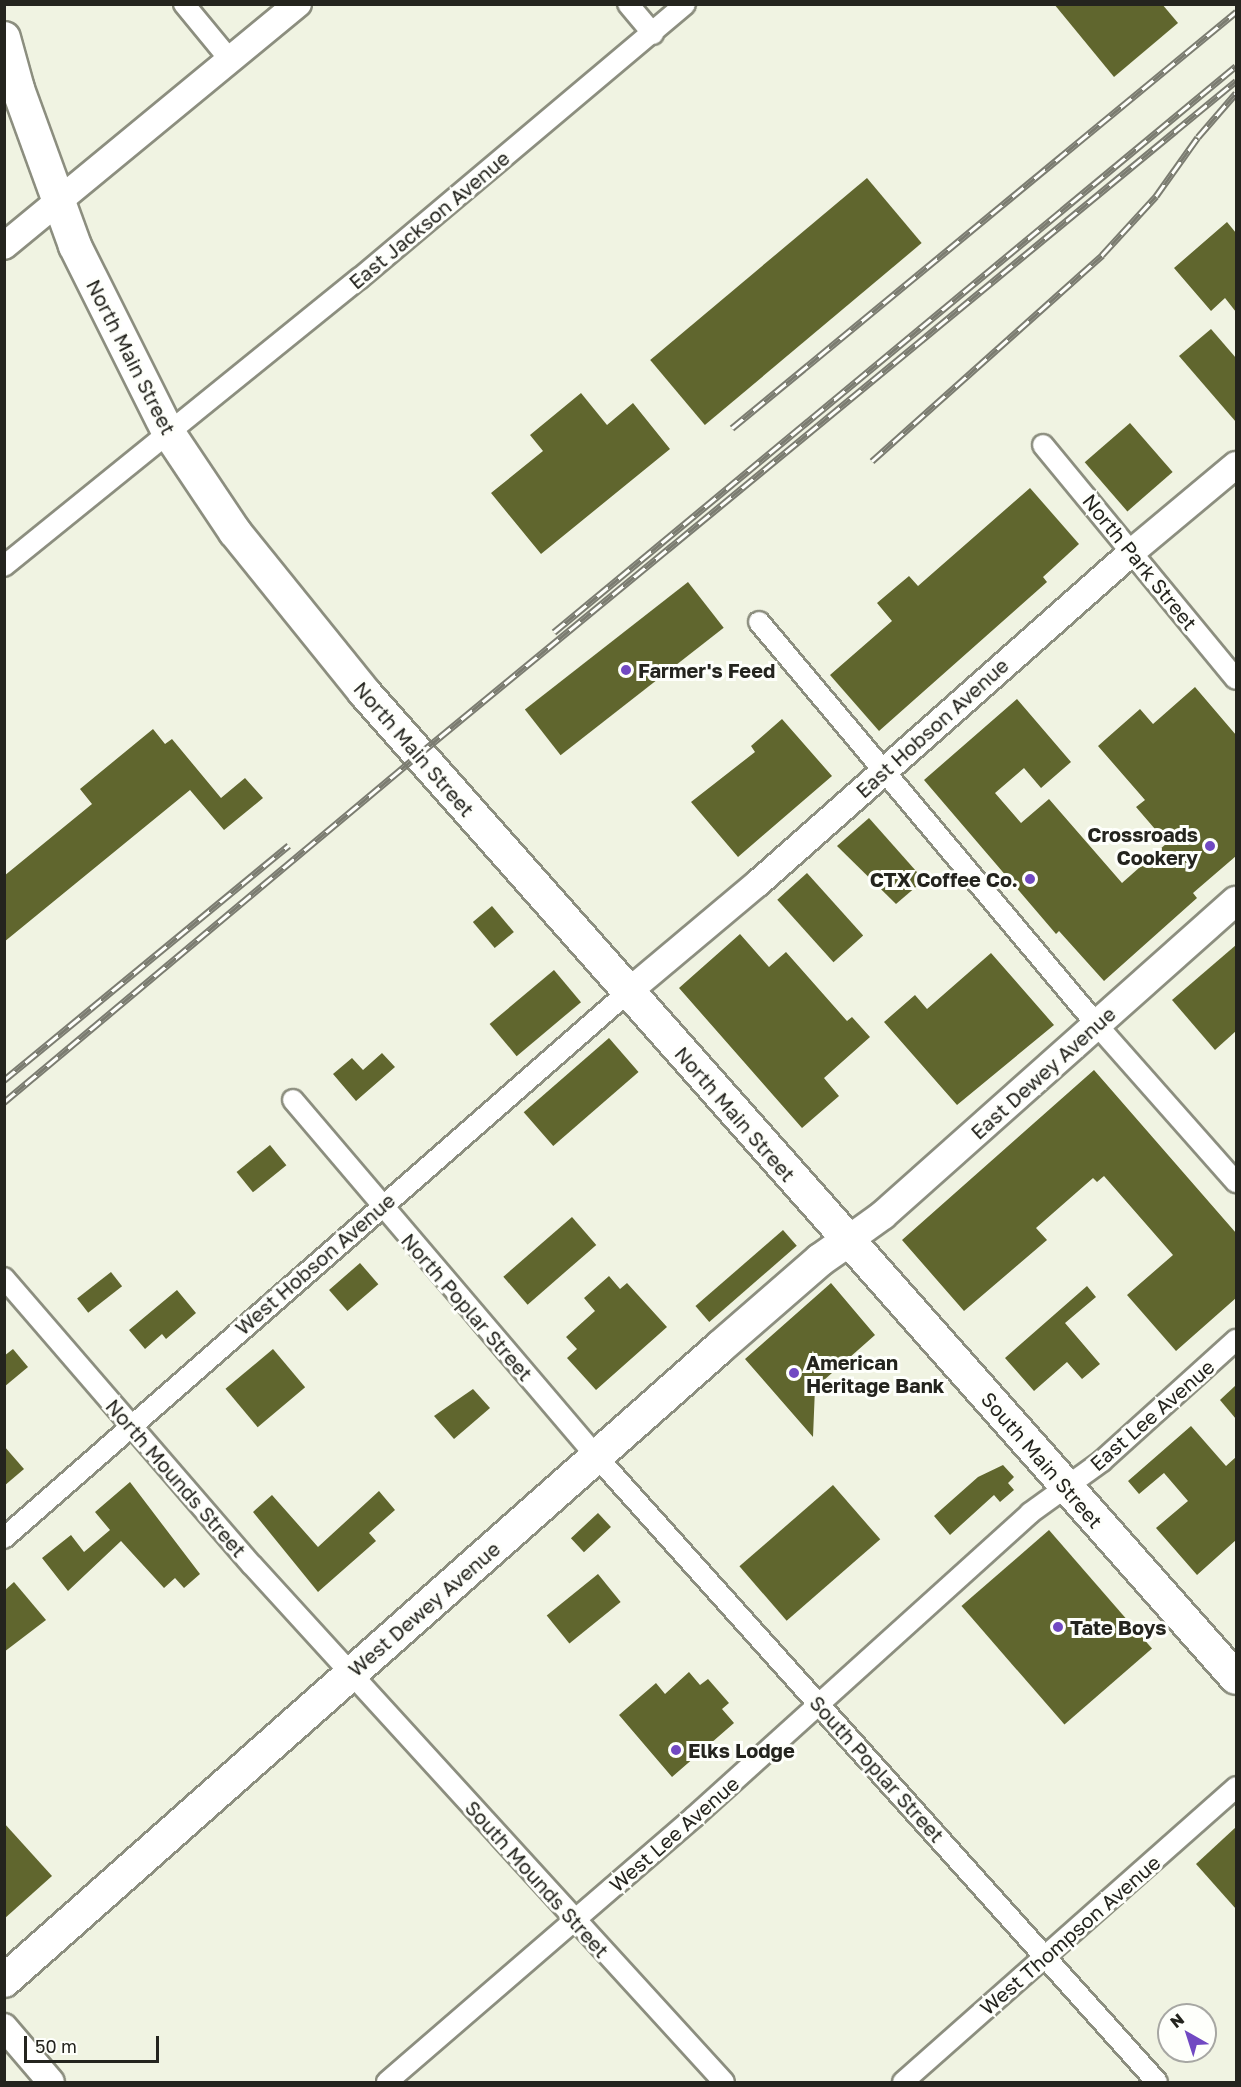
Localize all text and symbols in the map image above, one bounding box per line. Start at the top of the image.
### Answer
street label: East Jackson Avenue [344,146,514,294]
street label: North Main Street [81,275,181,439]
street label: North Park Street [1078,489,1202,635]
street label: East Hobson Avenue [851,653,1013,803]
place label: Farmer's Feed [638,658,775,682]
marker: Farmer's Feed [619,663,633,677]
street label: North Main Street [349,677,479,821]
place label: Crossroads Cookery [1087,822,1198,869]
marker: Crossroads Cookery [1203,839,1217,853]
place label: CTX Coffee Co. [870,867,1018,891]
marker: CTX Coffee Co. [1023,872,1037,886]
street label: East Dewey Avenue [966,1002,1120,1144]
street label: North Main Street [670,1042,800,1186]
street label: West Hobson Avenue [230,1188,400,1340]
street label: North Poplar Street [396,1228,538,1386]
place label: American Heritage Bank [806,1350,944,1397]
street label: East Lee Avenue [1085,1354,1219,1476]
marker: American Heritage Bank [787,1366,801,1380]
street label: South Main Street [976,1387,1108,1533]
street label: North Mounds Street [101,1394,251,1562]
street label: West Dewey Avenue [343,1537,505,1681]
place label: Tate Boys [1070,1615,1166,1639]
marker: Tate Boys [1051,1620,1065,1634]
street label: South Poplar Street [805,1691,949,1847]
place label: Elks Lodge [688,1738,795,1762]
marker: Elks Lodge [669,1743,683,1757]
street label: West Lee Avenue [604,1771,744,1897]
street label: South Mounds Street [460,1796,614,1962]
street label: West Thompson Avenue [975,1850,1165,2020]
north arrow [1157,2003,1217,2063]
text: N [1166,2009,1188,2032]
scale bar [27,2024,162,2062]
text: 50 m [35,2035,77,2057]

